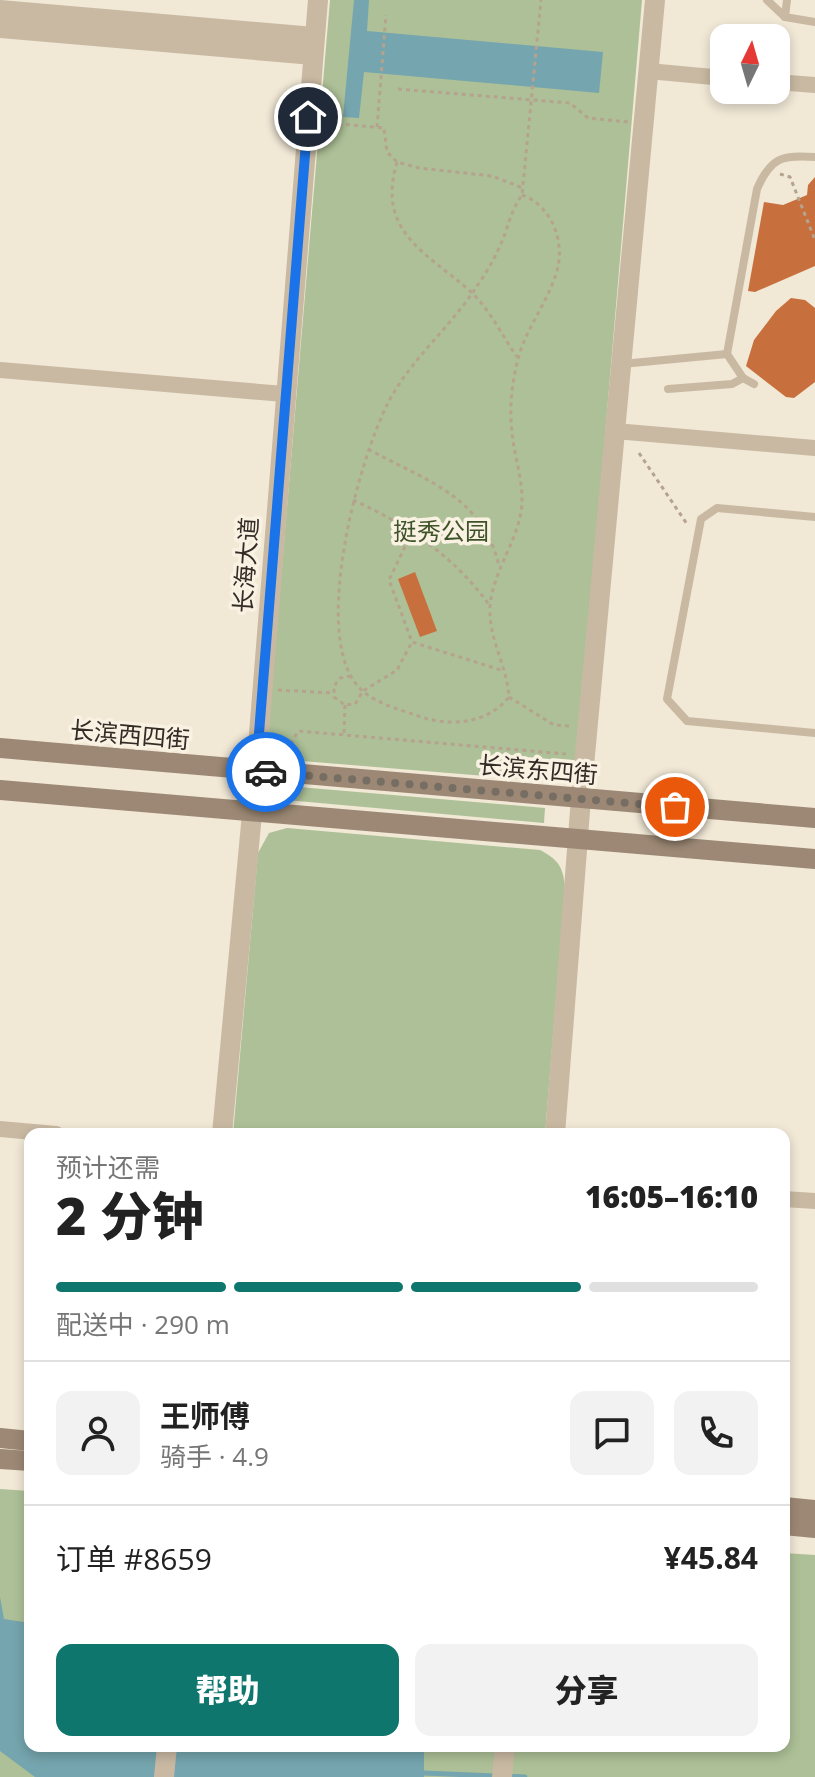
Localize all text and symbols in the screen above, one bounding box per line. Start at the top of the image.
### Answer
north arrow [710,24,790,104]
map controls [710,24,790,104]
pin [274,83,342,151]
icon: home [286,95,330,139]
park label: 挺秀公园 [393,514,489,547]
street label: 长海大道 [225,516,265,614]
street label: 长滨西四街 [69,712,191,756]
courier [226,732,306,812]
street label: 长滨东四街 [477,747,599,791]
icon: car [244,750,288,794]
pin [641,773,709,841]
icon: bag [653,785,697,829]
text: 预计还需 [56,1149,160,1185]
text: 16:05–16:10 [585,1176,758,1217]
text: 2 分钟 [56,1179,204,1250]
text: 配送中 · 290 m [56,1306,230,1342]
button: person [56,1391,140,1475]
button: chat [570,1391,654,1475]
button: phone [674,1391,758,1475]
text: 王师傅 [160,1395,250,1436]
text: 骑手 · 4.9 [160,1438,269,1474]
text: ¥45.84 [664,1537,758,1578]
text: 订单 #8659 [56,1538,212,1579]
button: 帮助 [56,1644,399,1736]
button: 分享 [415,1644,758,1736]

